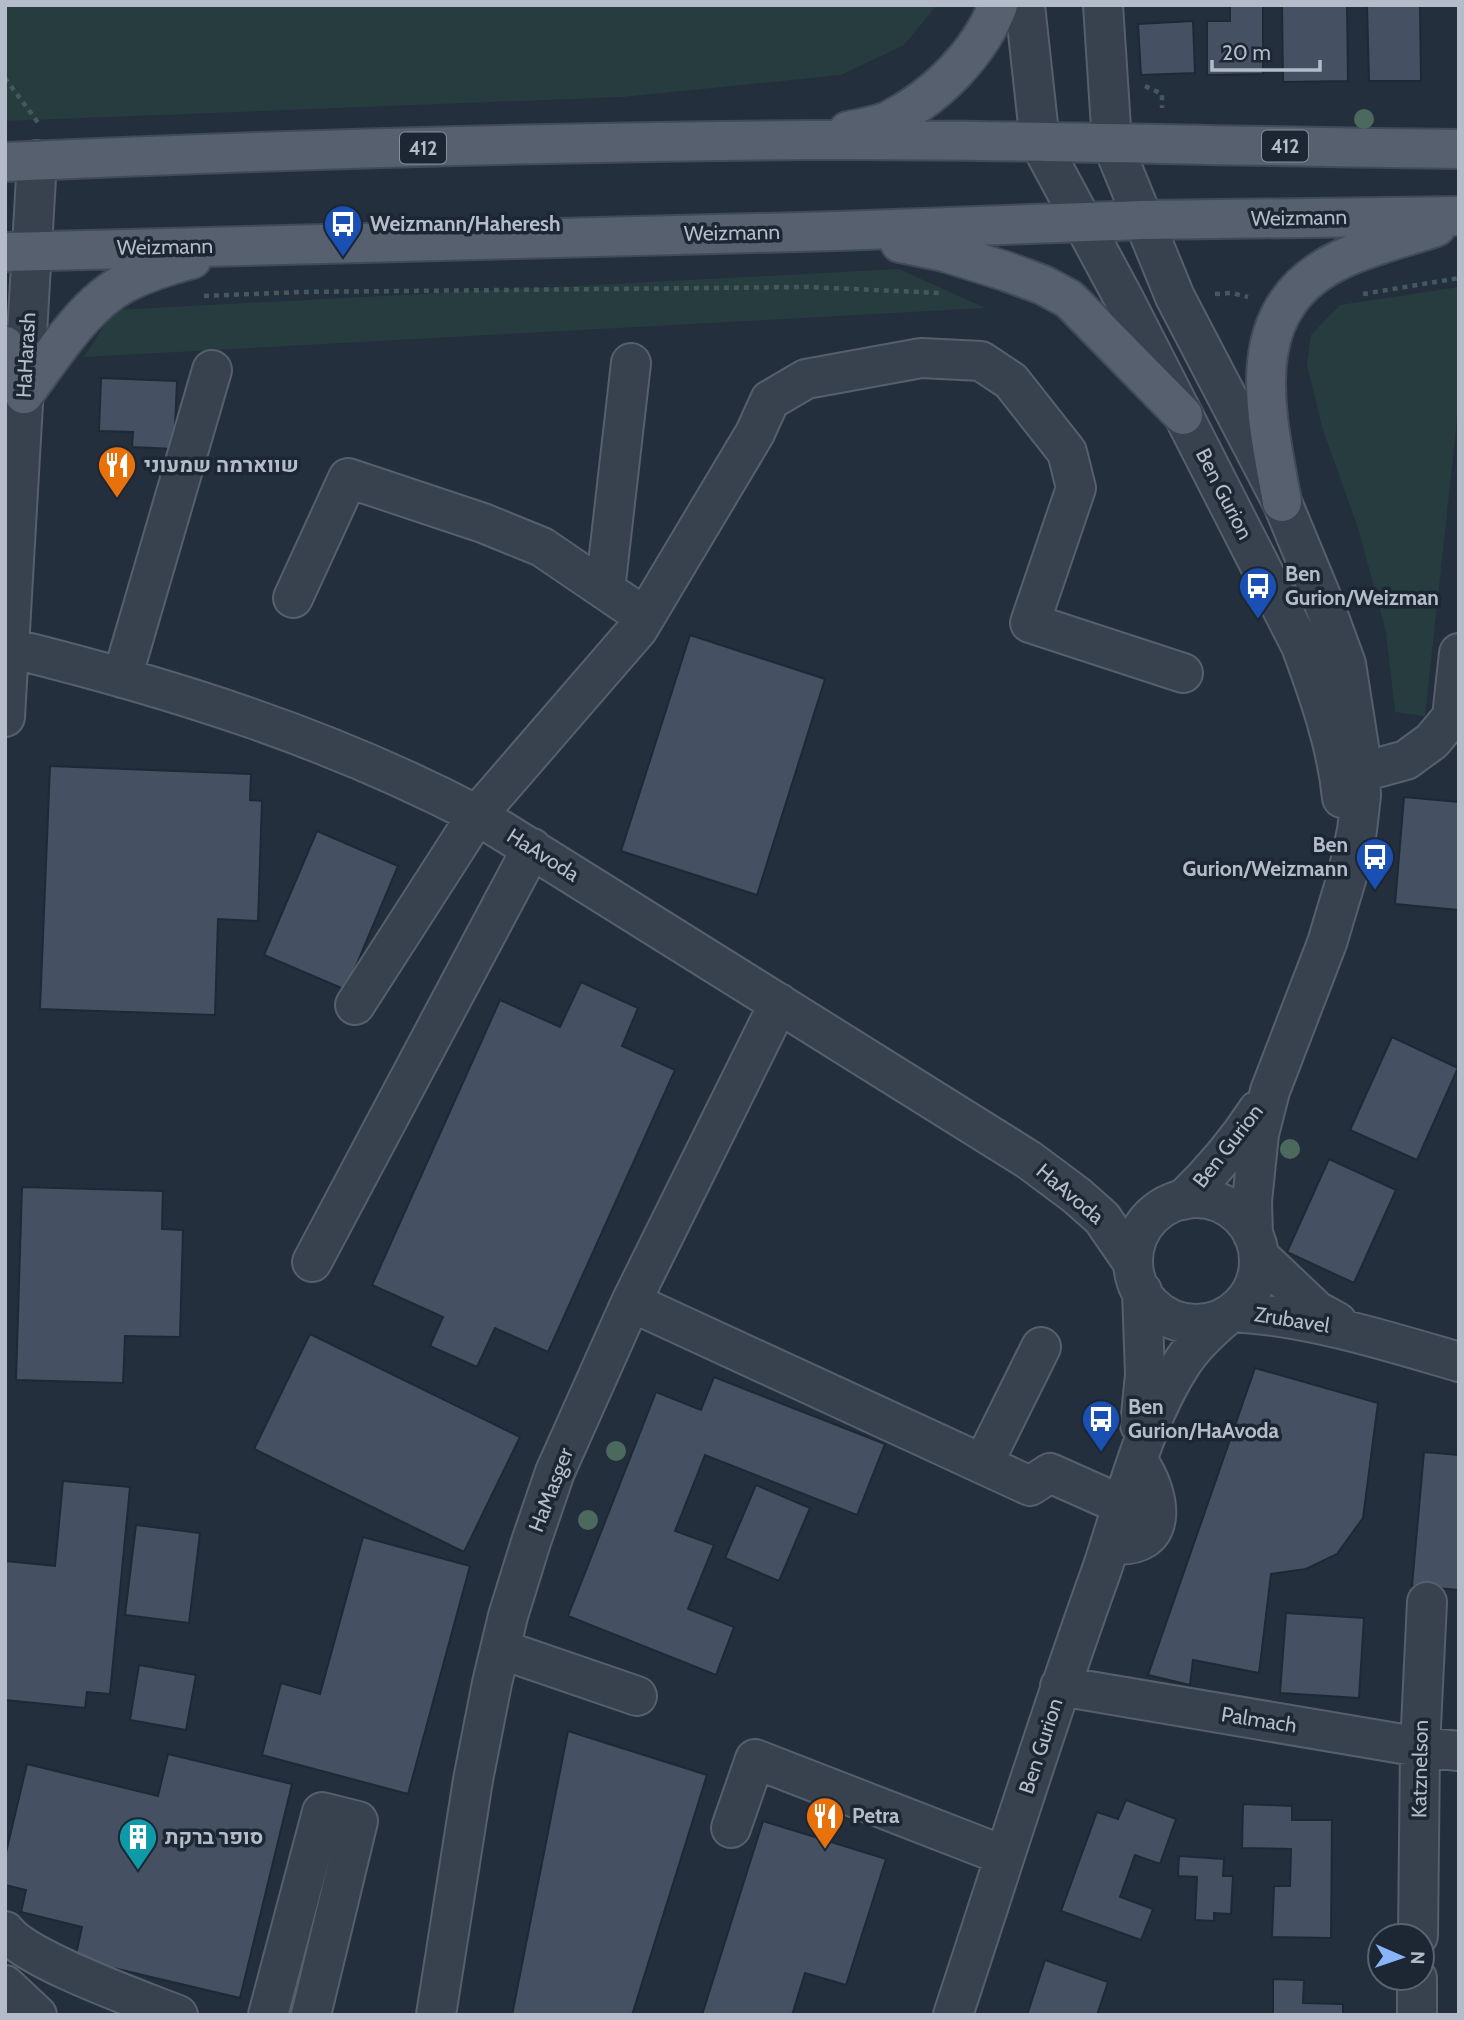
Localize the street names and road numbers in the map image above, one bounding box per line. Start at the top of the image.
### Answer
road number: 412 [1262,130,1308,162]
road number: 412 [400,132,446,164]
street label: Weizmann [1251,204,1347,231]
street label: Weizmann [684,219,780,246]
street label: Weizmann [117,233,213,260]
street label: HaHarash [11,312,40,398]
street label: Ben Gurion [1191,444,1258,544]
street label: HaAvoda [503,823,584,886]
street label: Ben Gurion [1187,1099,1268,1192]
street label: HaAvoda [1032,1158,1109,1229]
street label: Zrubavel [1253,1301,1332,1338]
street label: HaMasger [523,1444,578,1535]
street label: Ben Gurion [1013,1695,1068,1797]
street label: Palmach [1220,1701,1299,1738]
street label: Katznelson [1406,1720,1433,1818]

